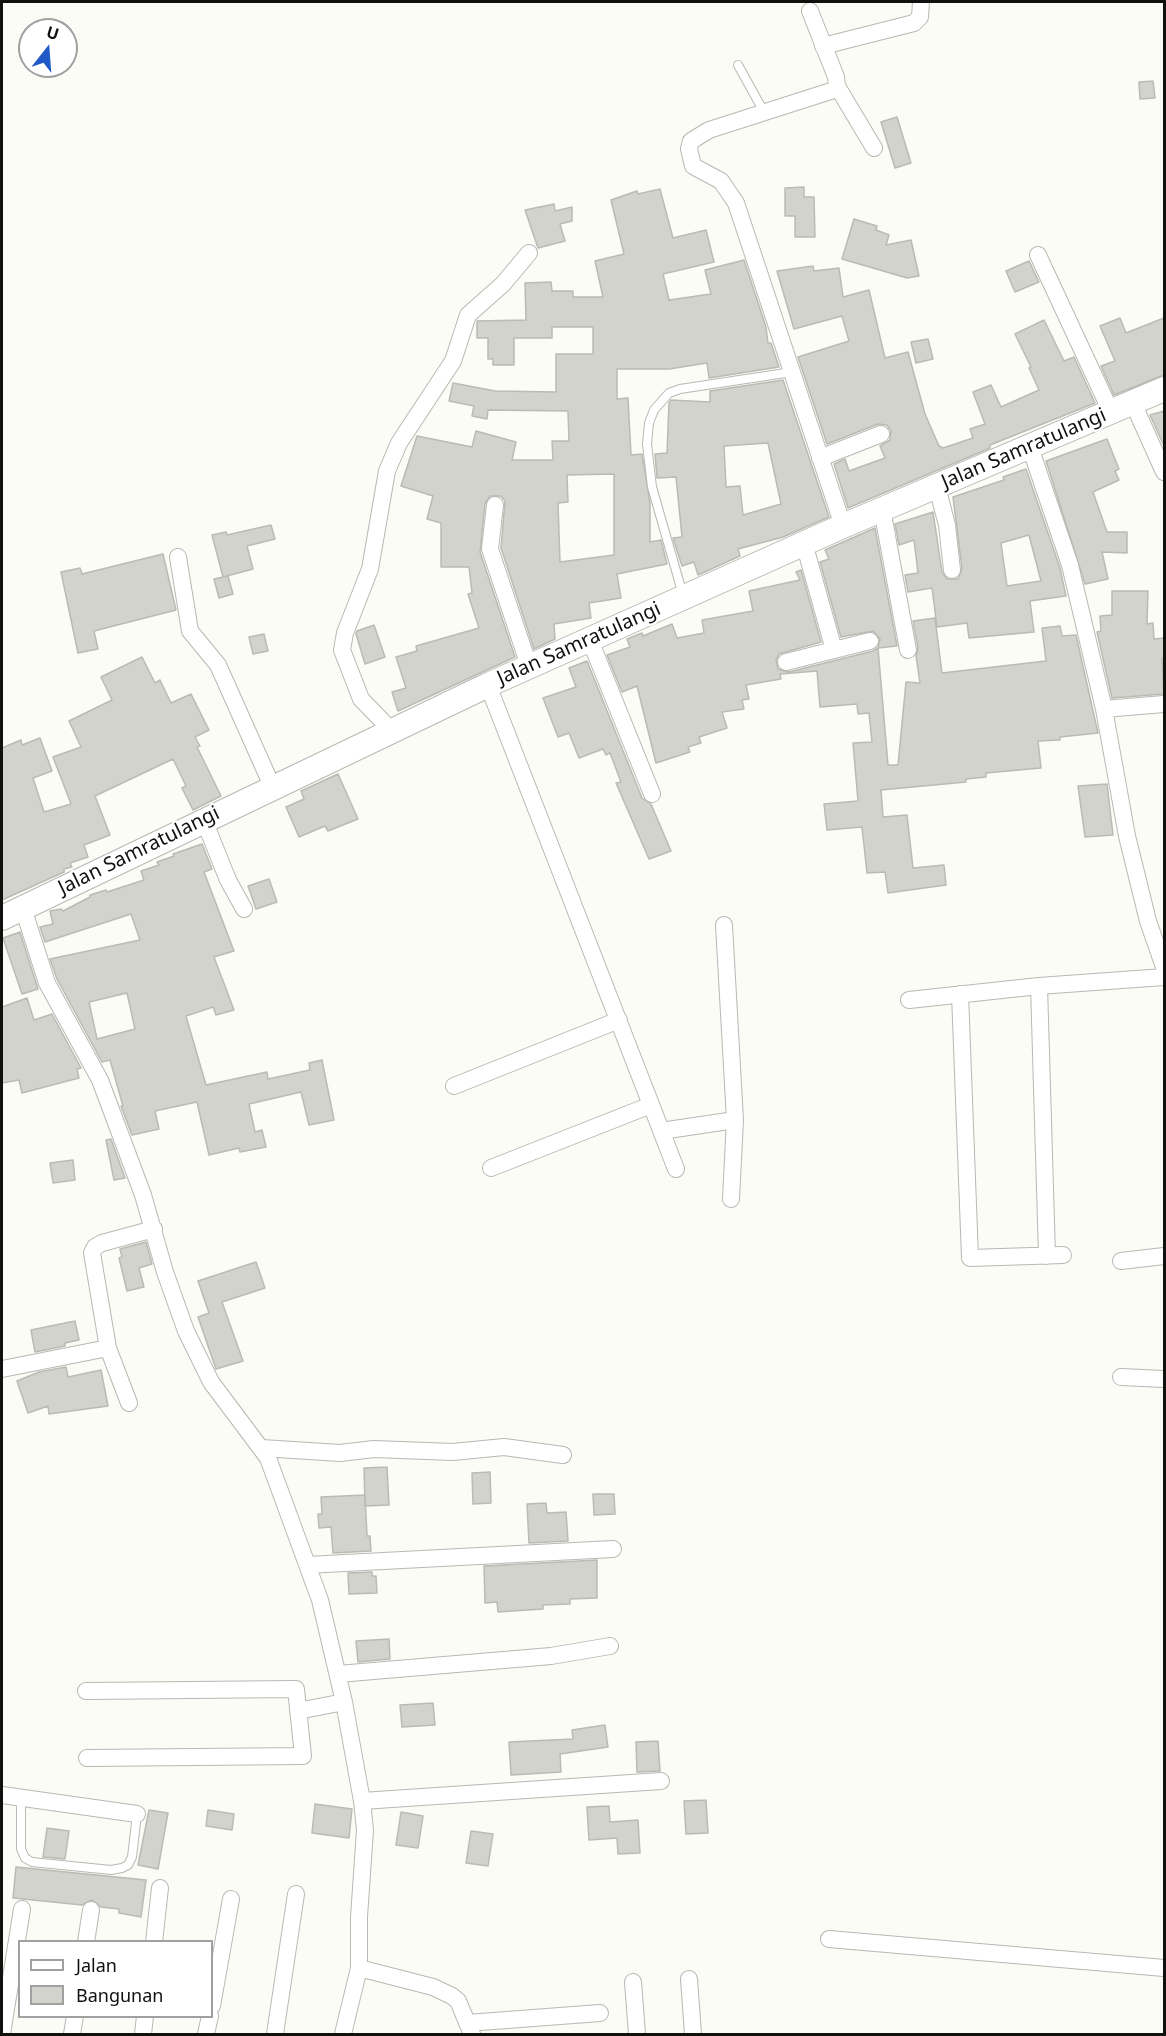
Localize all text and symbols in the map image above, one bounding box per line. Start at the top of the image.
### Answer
north arrow [18,18,78,78]
text: U [44,20,62,45]
street label: Jalan Samratulangi [938,403,1110,495]
street label: Jalan Samratulangi [494,597,664,691]
street label: Jalan Samratulangi [54,802,224,900]
legend [18,1940,213,2018]
text: Jalan [76,1953,117,1977]
text: Bangunan [76,1983,163,2007]

